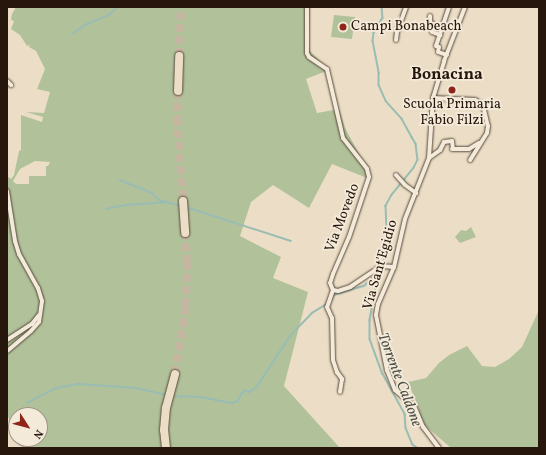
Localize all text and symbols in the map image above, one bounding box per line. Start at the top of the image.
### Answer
place label: Campi Bonabeach [351,19,462,35]
marker: Campi Bonabeach [338,22,348,32]
district label: Bonacina [411,65,483,85]
marker: Scuola Primaria Fabio Filzi [447,85,457,95]
place label: Scuola Primaria Fabio Filzi [403,97,501,130]
street label: Via Movedo [322,181,364,255]
street label: Via Sant'Egidio [360,218,402,312]
water label: Torrente Caldone [373,331,425,429]
north arrow [8,407,48,447]
text: N [29,426,46,441]

